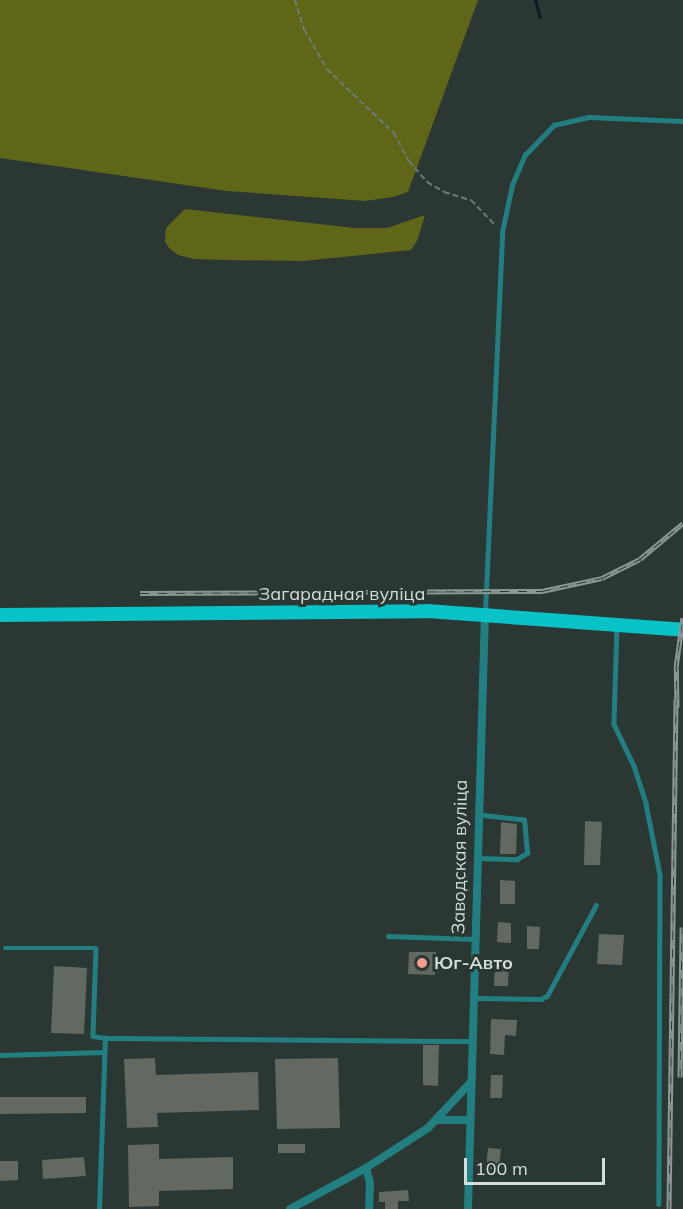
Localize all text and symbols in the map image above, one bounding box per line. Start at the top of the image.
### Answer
street label: Загарадная вуліца [258,583,426,605]
street label: Заводская вуліца [448,779,472,935]
place label: Юг-Авто [434,952,513,974]
marker: Юг-Авто [415,956,429,970]
scale bar [467,1146,608,1184]
text: 100 m [475,1157,528,1180]

